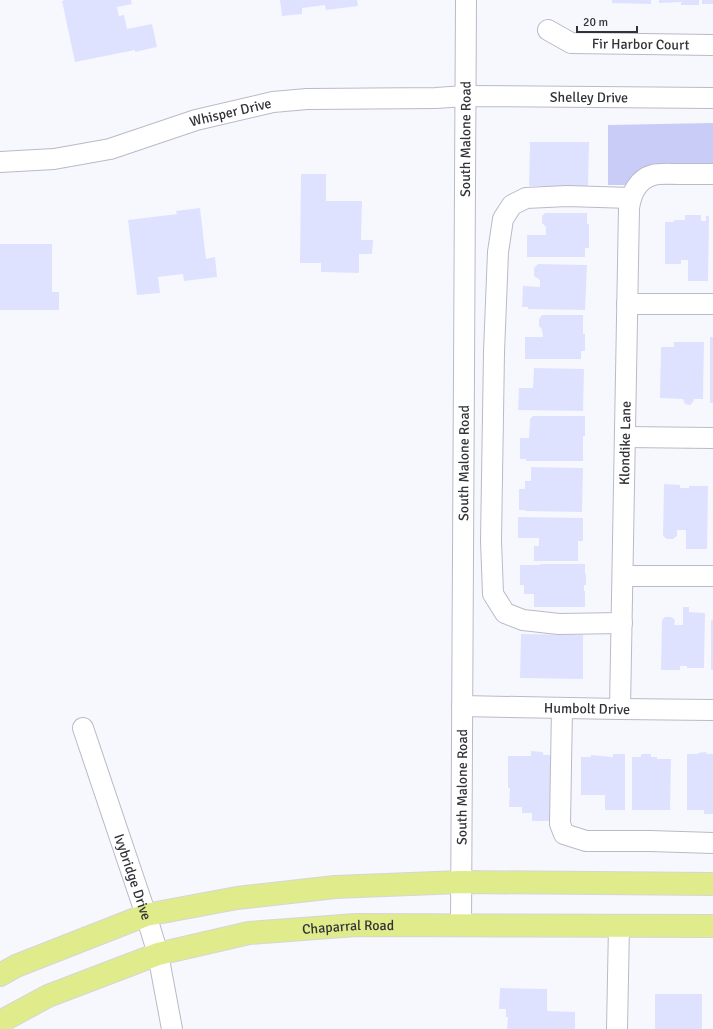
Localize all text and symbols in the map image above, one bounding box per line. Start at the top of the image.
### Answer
scale bar [577,8,637,34]
text: 20 m [583,15,608,30]
street label: Fir Harbor Court [592,35,690,53]
street label: South Malone Road [456,81,474,197]
street label: Shelley Drive [550,88,628,106]
street label: Whisper Drive [187,94,273,130]
street label: Klondike Lane [616,401,634,485]
street label: South Malone Road [455,405,472,521]
street label: Humbolt Drive [544,699,630,718]
street label: South Malone Road [453,729,471,845]
street label: Ivybridge Drive [111,831,155,922]
street label: Chaparral Road [301,916,394,938]

